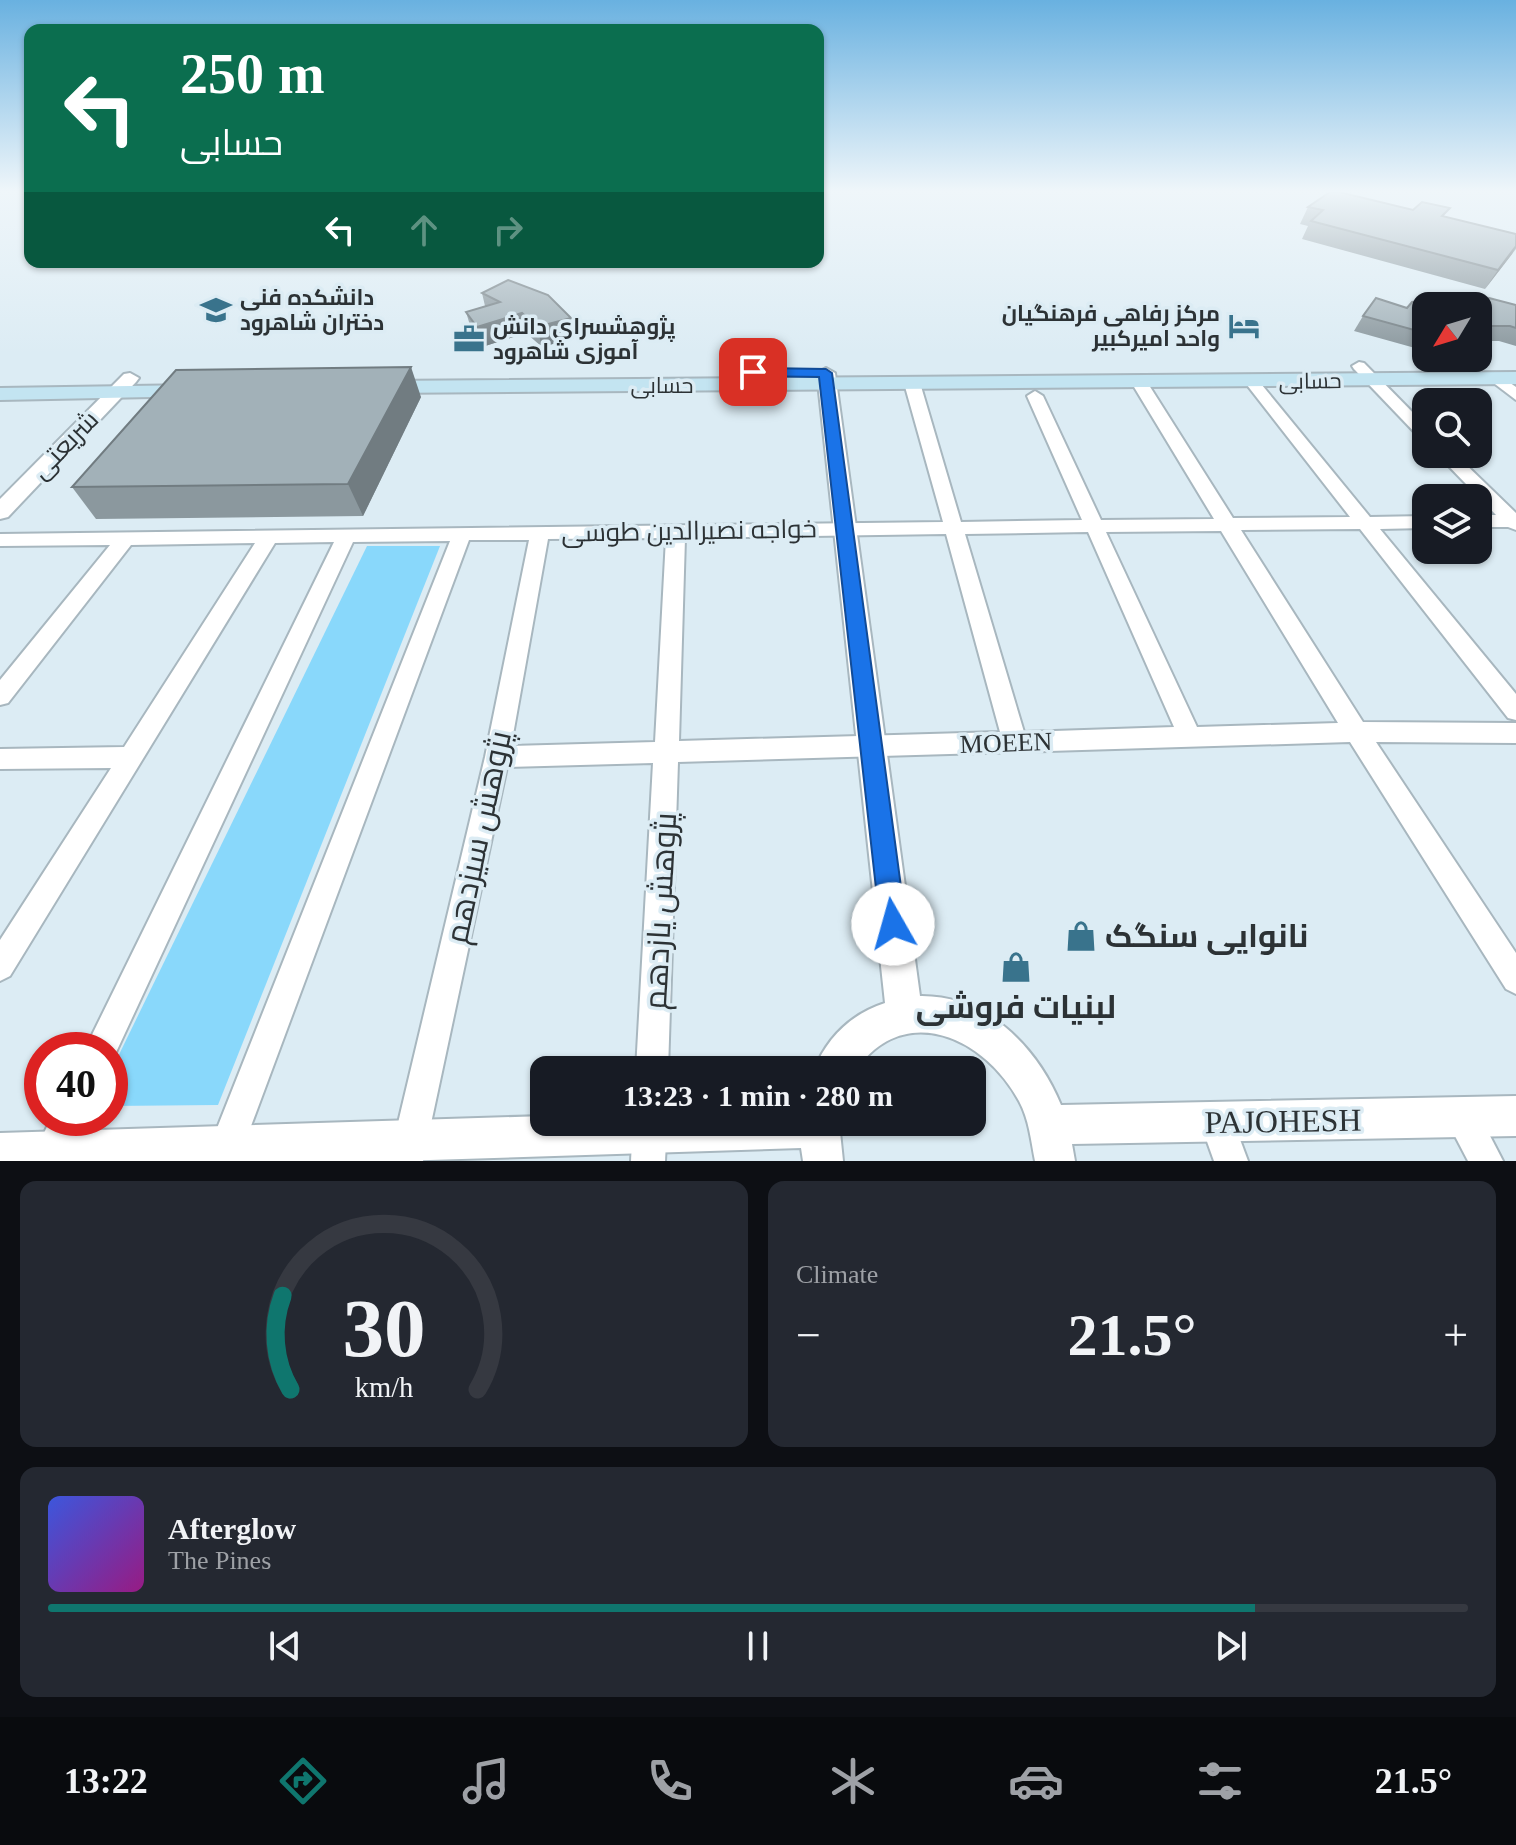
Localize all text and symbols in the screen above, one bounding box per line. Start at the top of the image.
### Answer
text: 250 m [180,43,325,105]
icon: left [48,56,152,160]
text: حسابی [180,123,283,163]
icon: left [318,208,362,252]
icon: ahead [402,208,446,252]
icon: right [486,208,530,252]
place label: دانشکده فنی دختران شاهرود [240,285,384,336]
north arrow [1412,292,1492,372]
map controls [1412,292,1492,564]
school or university icon: دانشکده فنی دختران شاهرود [199,293,233,327]
place label: مرکز رفاهی فرهنگیان واحد امیرکبیر [1002,301,1220,352]
hotel icon: مرکز رفاهی فرهنگیان واحد امیرکبیر [1227,309,1261,343]
place label: پژوهشسرای دانش آموزی شاهرود [493,314,675,365]
office icon: پژوهشسرای دانش آموزی شاهرود [452,322,486,356]
pin [719,338,787,406]
icon: arrive [731,350,775,394]
street label: حسابی [1278,368,1342,395]
street label: حسابی [631,373,693,399]
button: search [1412,388,1492,468]
street label: شریعتی [26,405,105,486]
button: layers [1412,484,1492,564]
street label: خواجه نصیرالدین طوسی [561,514,817,549]
street label: پژوهش سیزدهم [438,727,522,947]
street label: MOEEN [959,727,1053,759]
street label: پژوهش یازدهم [637,811,687,1011]
position arrow [851,882,935,966]
place label: نانوایی سنگک [1105,918,1309,955]
shop icon: نانوایی سنگک [1064,919,1098,953]
shop icon: لبنیات فروشی [999,950,1033,984]
place label: لبنیات فروشی [916,989,1116,1026]
speed limit sign: 40 [24,1032,128,1136]
text: 13:23 · 1 min · 280 m [623,1079,893,1112]
street label: PAJOHESH [1204,1102,1362,1140]
text: Climate [796,1260,878,1289]
text: 30 [342,1282,426,1374]
text: 21.5° [1068,1302,1197,1368]
text: − [796,1311,821,1360]
text: + [1443,1311,1468,1360]
text: km/h [355,1372,413,1403]
text: Afterglow [168,1512,296,1545]
text: The Pines [168,1546,271,1575]
icon: previous [263,1624,307,1668]
icon: pause [736,1624,780,1668]
icon: next [1209,1624,1253,1668]
icon: directions [275,1753,331,1809]
icon: music [458,1753,514,1809]
icon: phone [642,1753,698,1809]
icon: climate [825,1753,881,1809]
icon: car [1008,1753,1064,1809]
icon: filters [1192,1753,1248,1809]
text: 13:22 [64,1761,148,1801]
text: 21.5° [1375,1761,1452,1801]

